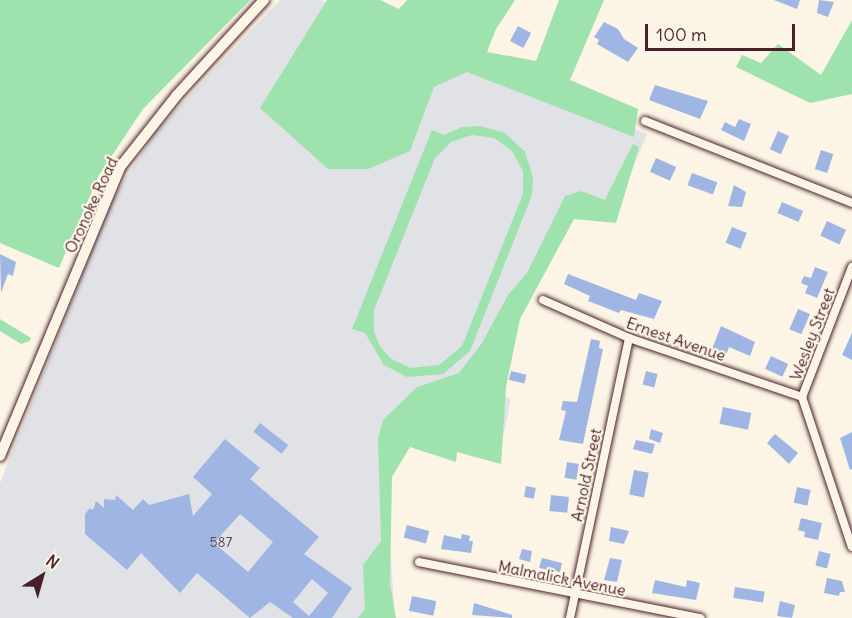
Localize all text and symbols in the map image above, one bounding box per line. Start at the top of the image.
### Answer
scale bar [648,12,798,50]
text: 100 m [656,23,707,46]
street label: Oronoke Road [60,154,122,256]
street label: Wesley Street [786,285,838,383]
street label: Ernest Avenue [624,313,728,365]
street label: Arnold Street [567,427,605,523]
house number: 587 [210,534,232,550]
north arrow [12,546,72,606]
text: N [42,550,63,573]
street label: Malmalick Avenue [497,556,627,600]

